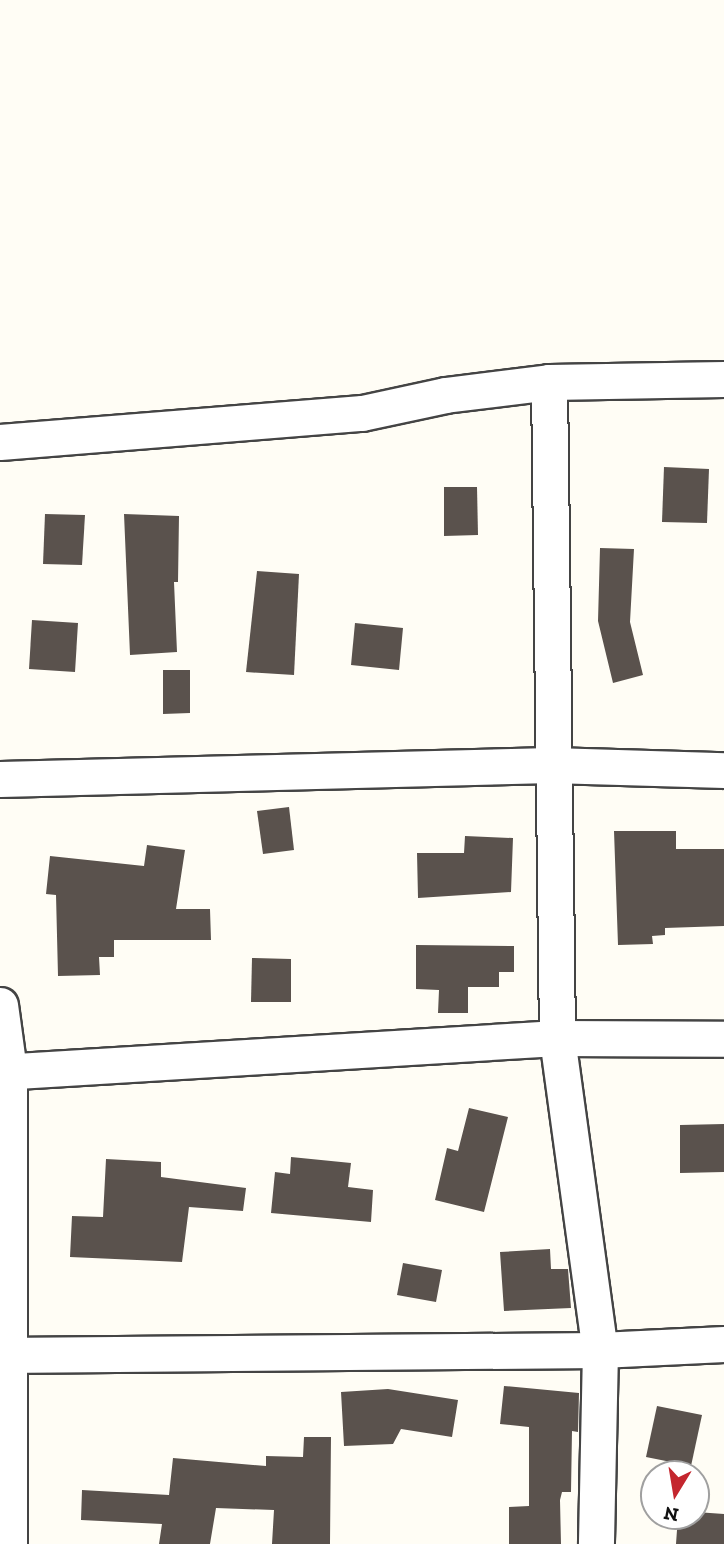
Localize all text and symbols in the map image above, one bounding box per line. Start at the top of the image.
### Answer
north arrow [640,1460,710,1530]
text: N [662,1501,681,1527]

